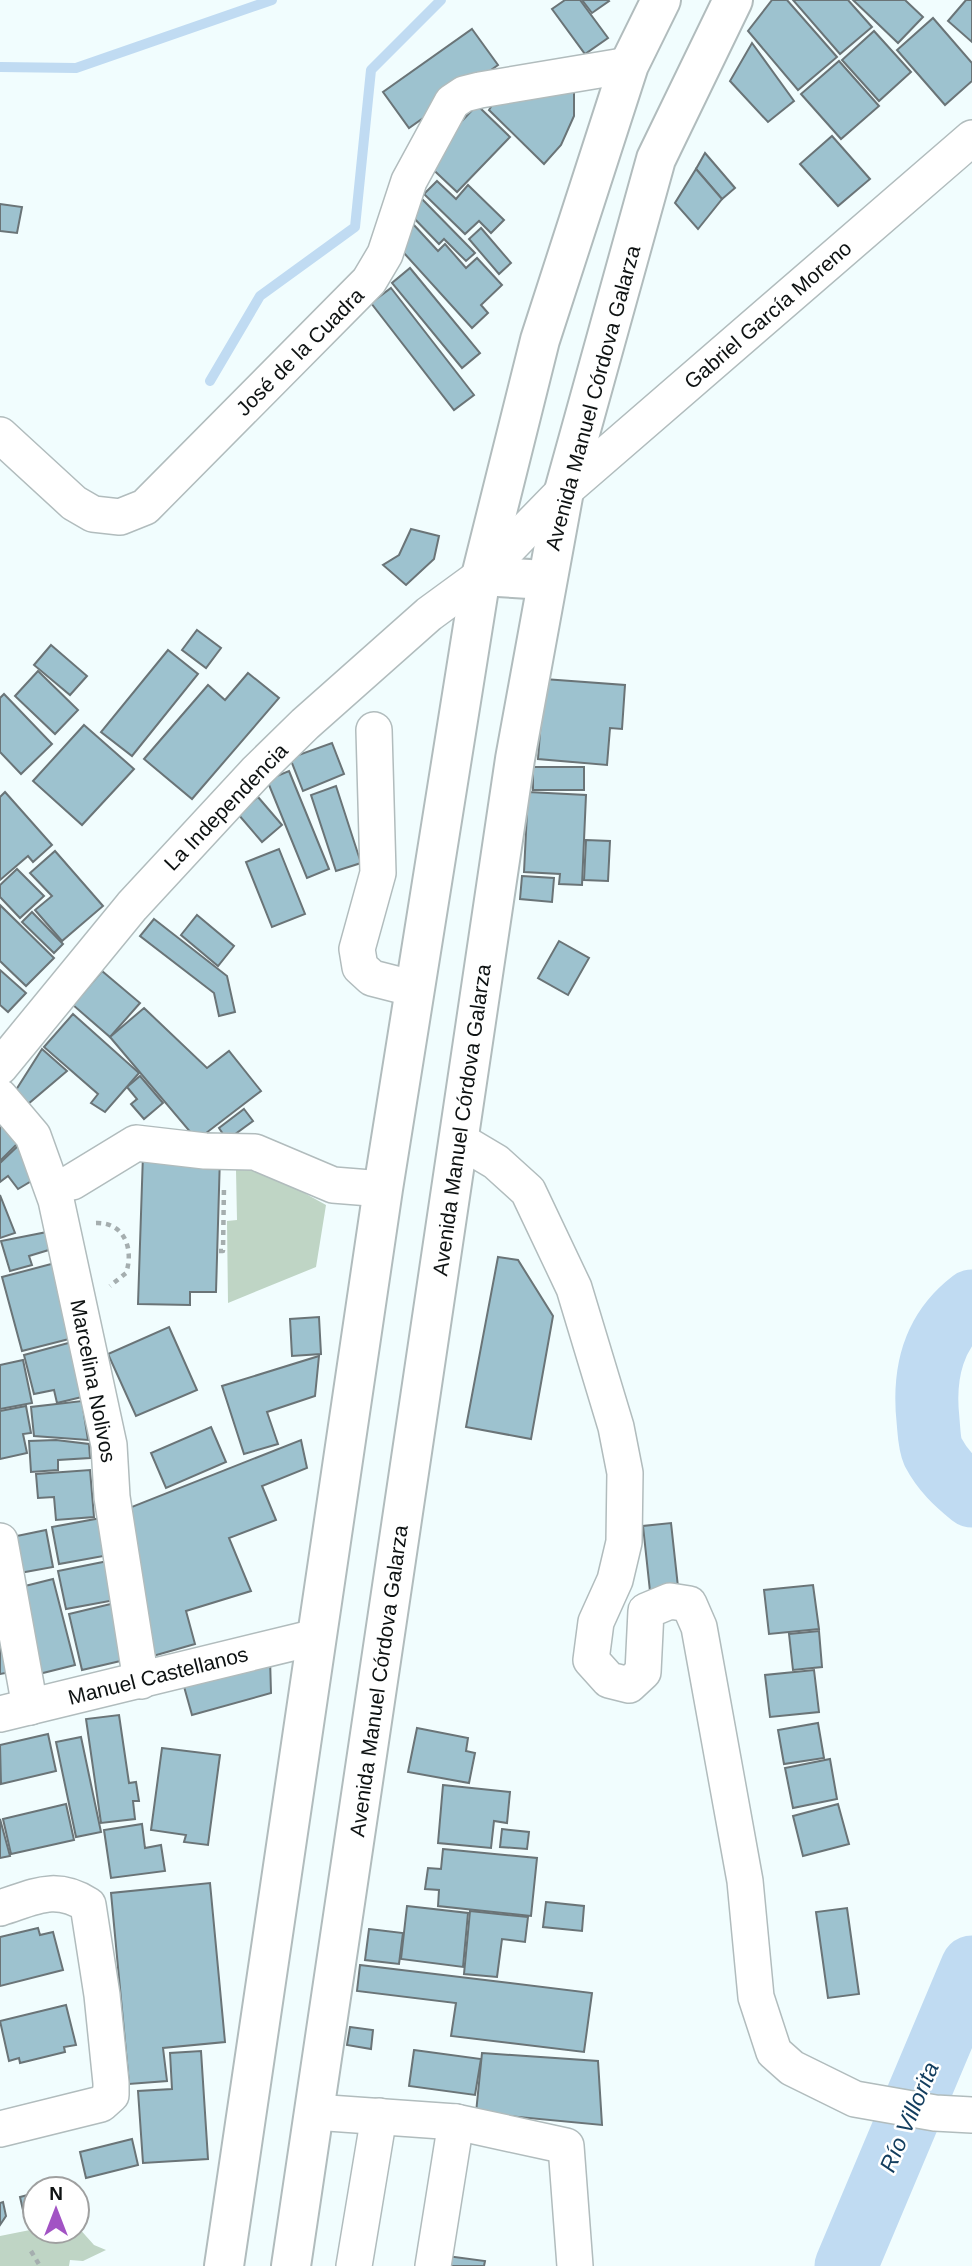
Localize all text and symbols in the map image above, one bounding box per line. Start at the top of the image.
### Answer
street label: Gabriel García Moreno [680,236,856,393]
street label: Avenida Manuel Córdova Galarza [541,243,644,553]
street label: José de la Cuadra [231,283,368,420]
street label: La Independencia [159,738,292,875]
street label: Avenida Manuel Córdova Galarza [428,962,495,1277]
street label: Marcelina Nolivos [66,1297,121,1464]
street label: Avenida Manuel Córdova Galarza [345,1523,412,1838]
street label: Manuel Castellanos [66,1642,250,1709]
water label: Río Villorita [874,2058,944,2176]
north arrow [21,2175,91,2245]
text: N [49,2183,63,2204]

